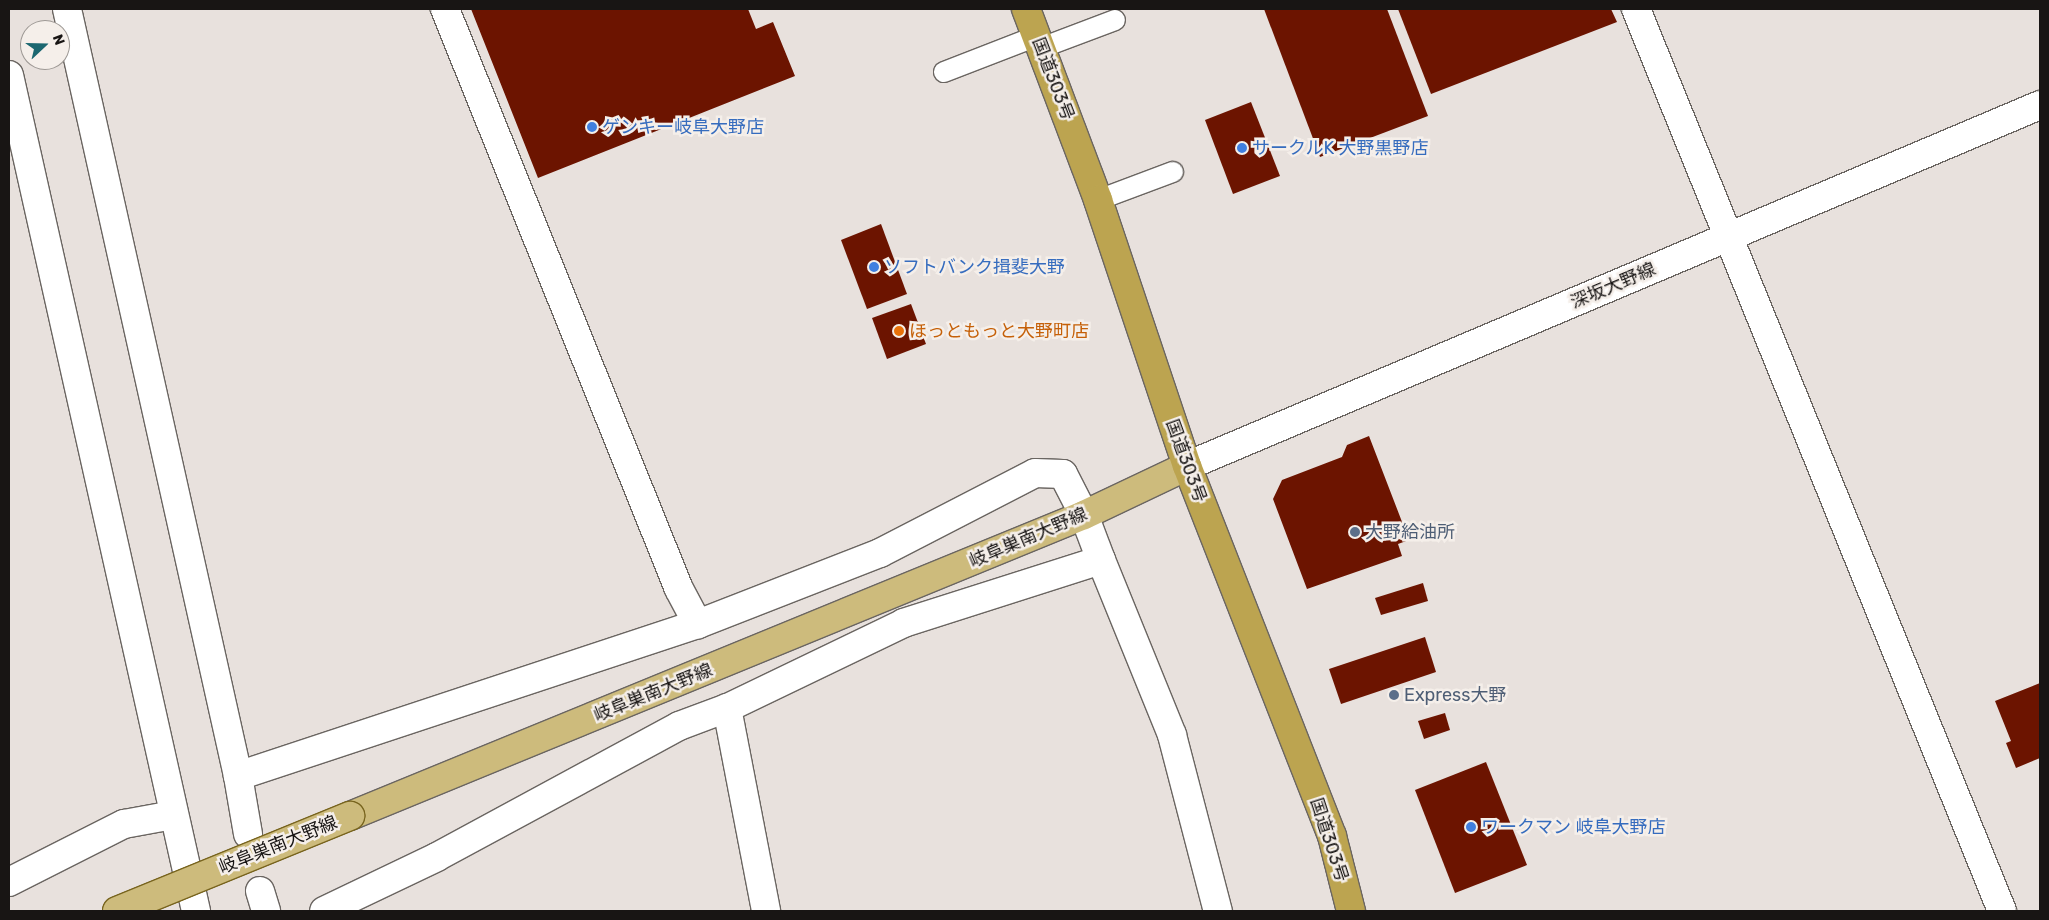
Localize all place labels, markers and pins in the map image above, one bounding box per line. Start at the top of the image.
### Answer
place label: ゲンキー岐阜大野店 [602,116,764,138]
marker: ゲンキー岐阜大野店 [586,121,598,133]
place label: サークルK 大野黒野店 [1252,137,1429,159]
marker: サークルK 大野黒野店 [1236,142,1248,154]
place label: ソフトバンク揖斐大野 [884,256,1064,278]
marker: ソフトバンク揖斐大野 [868,261,880,273]
place label: ほっともっと大野町店 [909,320,1089,342]
marker: ほっともっと大野町店 [893,325,905,337]
place label: 大野給油所 [1365,521,1455,543]
marker: 大野給油所 [1349,526,1361,538]
place label: Express大野 [1404,684,1506,706]
marker: Express大野 [1388,689,1400,701]
place label: ワークマン 岐阜大野店 [1481,816,1665,838]
marker: ワークマン 岐阜大野店 [1465,821,1477,833]

